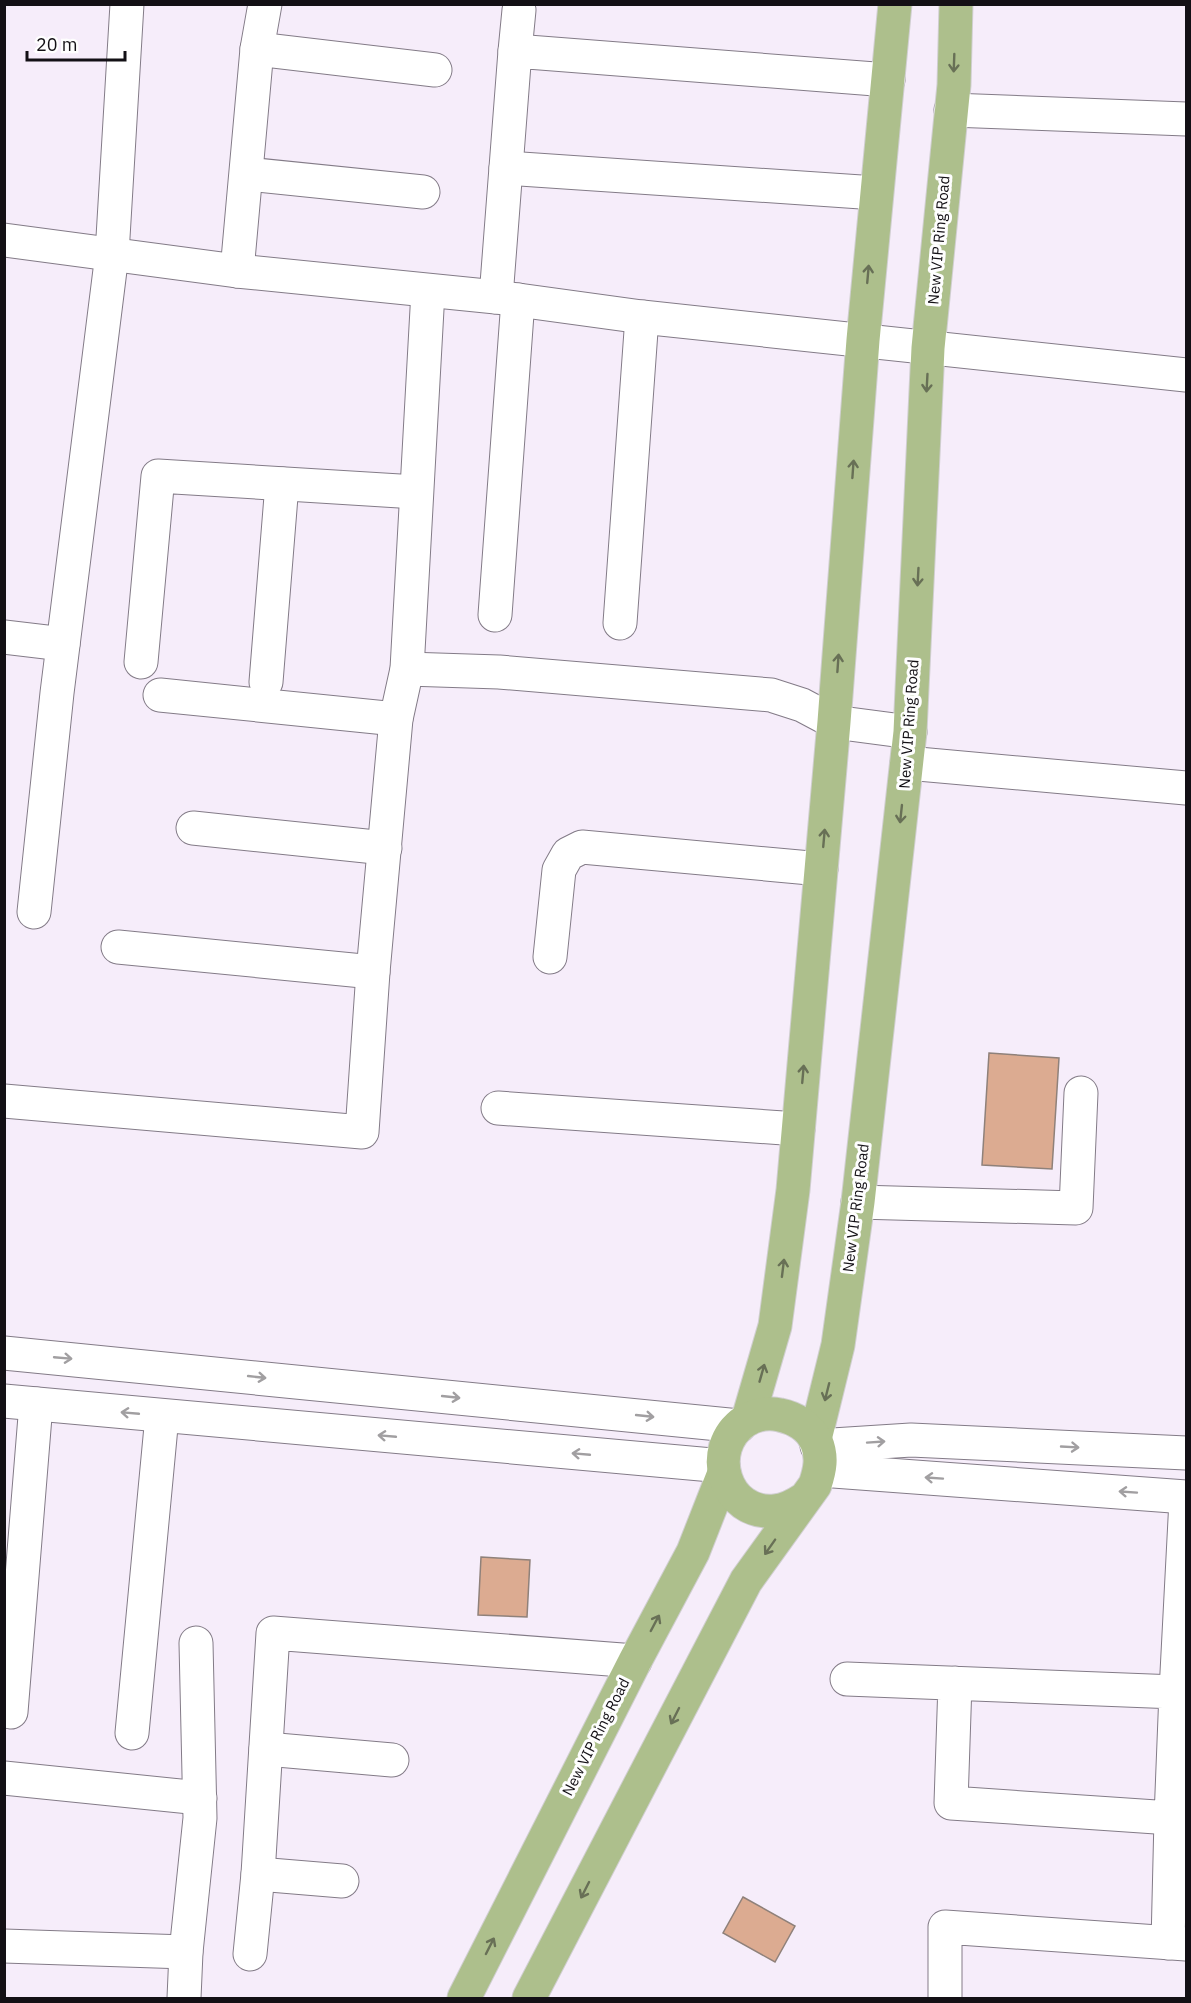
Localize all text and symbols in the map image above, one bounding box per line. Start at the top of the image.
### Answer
scale bar [27,24,124,62]
text: 20 m [36,33,78,56]
one-way arrow [949,52,960,72]
street label: New VIP Ring Road [923,175,954,305]
one-way arrow [863,265,874,285]
one-way arrow [921,372,932,392]
one-way arrow [848,459,859,479]
one-way arrow [912,567,923,587]
one-way arrow [833,654,844,674]
street label: New VIP Ring Road [895,659,922,789]
one-way arrow [895,803,906,823]
one-way arrow [818,828,829,848]
one-way arrow [798,1064,809,1084]
street label: New VIP Ring Road [838,1143,873,1273]
one-way arrow [778,1258,789,1278]
one-way arrow [52,1353,72,1364]
one-way arrow [757,1363,768,1382]
one-way arrow [246,1372,266,1383]
one-way arrow [820,1382,832,1401]
one-way arrow [440,1392,460,1403]
one-way arrow [120,1407,140,1418]
one-way arrow [634,1411,654,1422]
one-way arrow [377,1430,397,1441]
one-way arrow [865,1436,885,1447]
one-way arrow [1060,1442,1080,1453]
one-way arrow [571,1448,591,1459]
one-way arrow [924,1472,944,1483]
one-way arrow [1119,1487,1139,1498]
one-way arrow [764,1538,776,1554]
one-way arrow [649,1615,661,1632]
street label: New VIP Ring Road [558,1675,633,1799]
one-way arrow [669,1707,681,1725]
one-way arrow [579,1880,591,1898]
one-way arrow [485,1938,497,1956]

